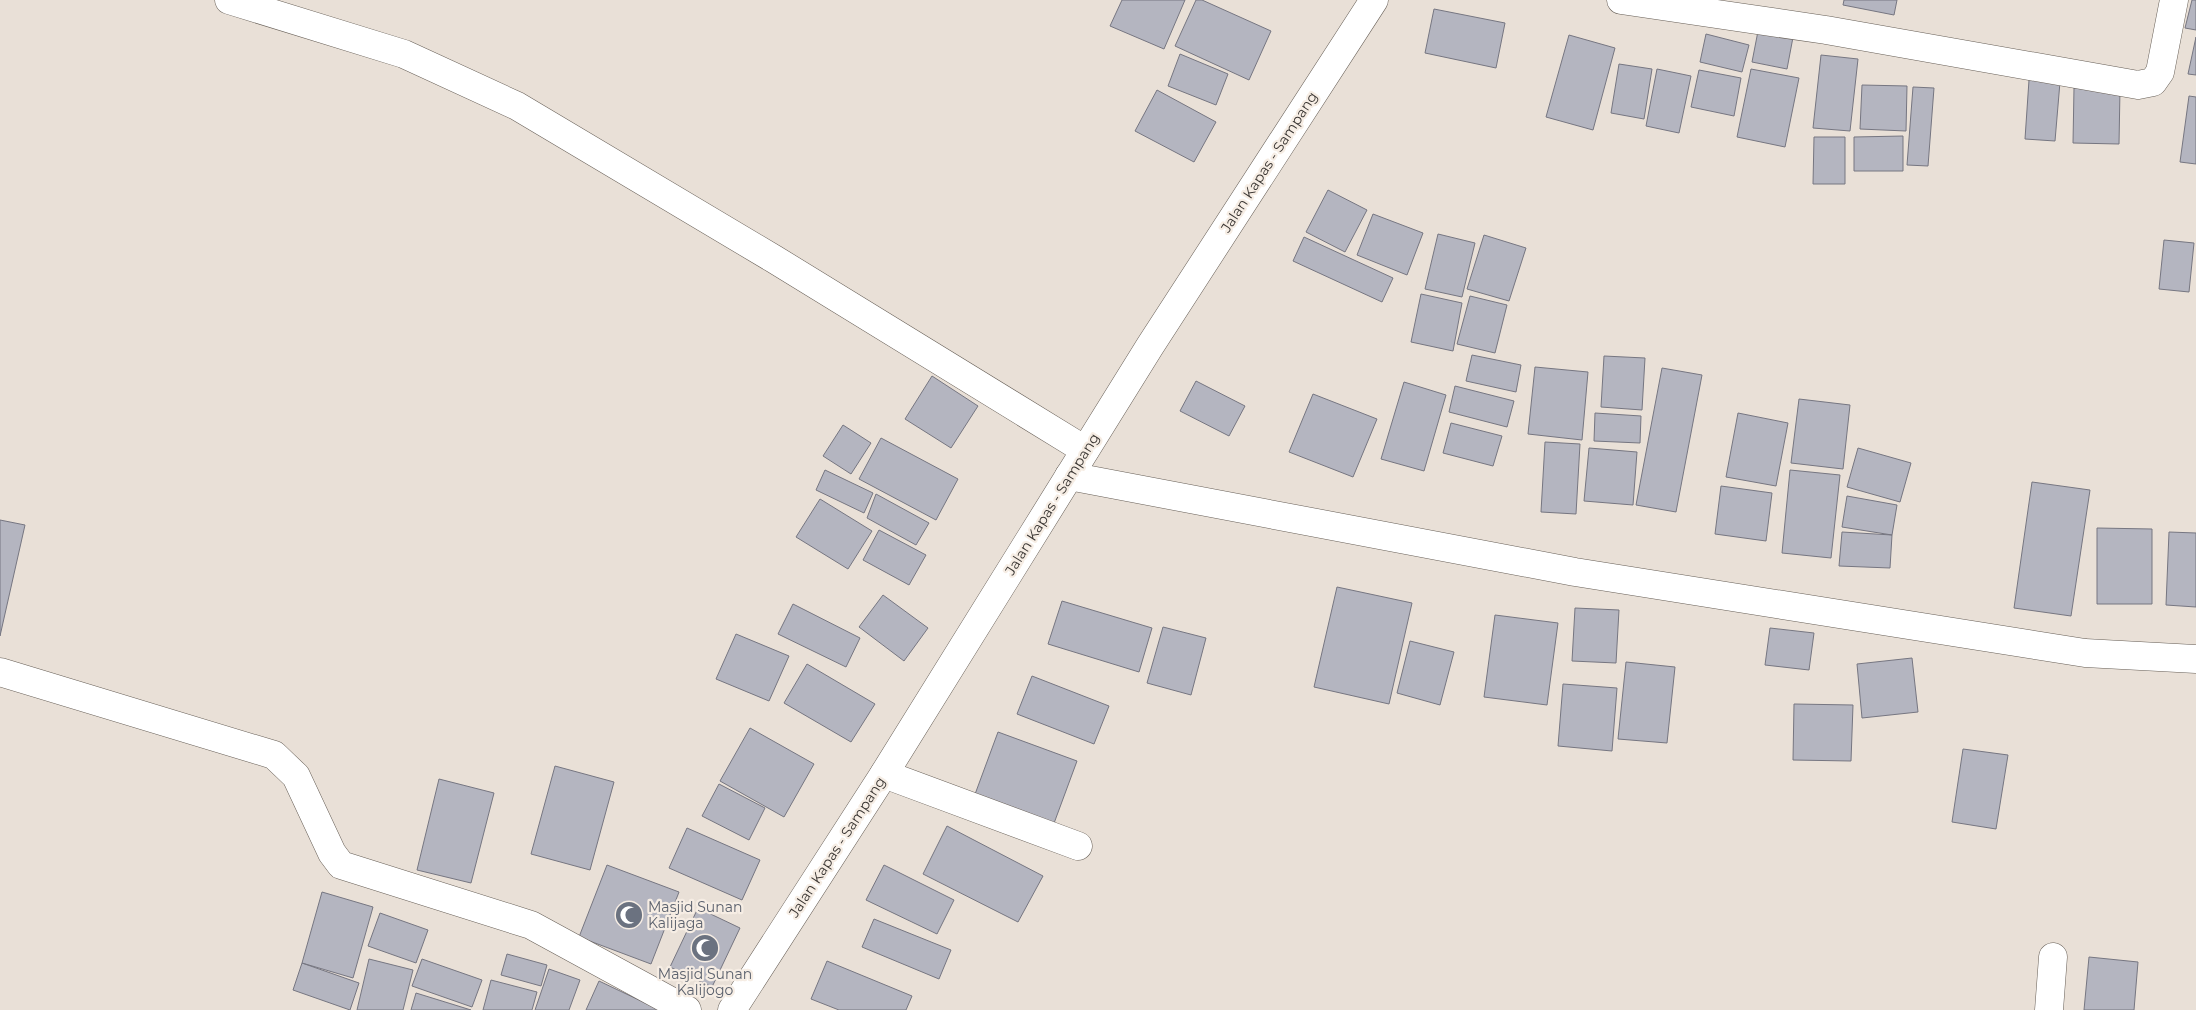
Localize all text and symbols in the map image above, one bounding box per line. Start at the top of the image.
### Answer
street label: Jalan Kapas - Sampang [1216,88,1321,237]
street label: Jalan Kapas - Sampang [1000,430,1103,579]
street label: Jalan Kapas - Sampang [784,773,889,922]
place label: Masjid Sunan Kalijaga [648,898,742,932]
mosque icon: Masjid Sunan Kalijaga [614,900,644,930]
mosque icon: Masjid Sunan Kalijogo [690,933,720,963]
place label: Masjid Sunan Kalijogo [658,965,752,999]

